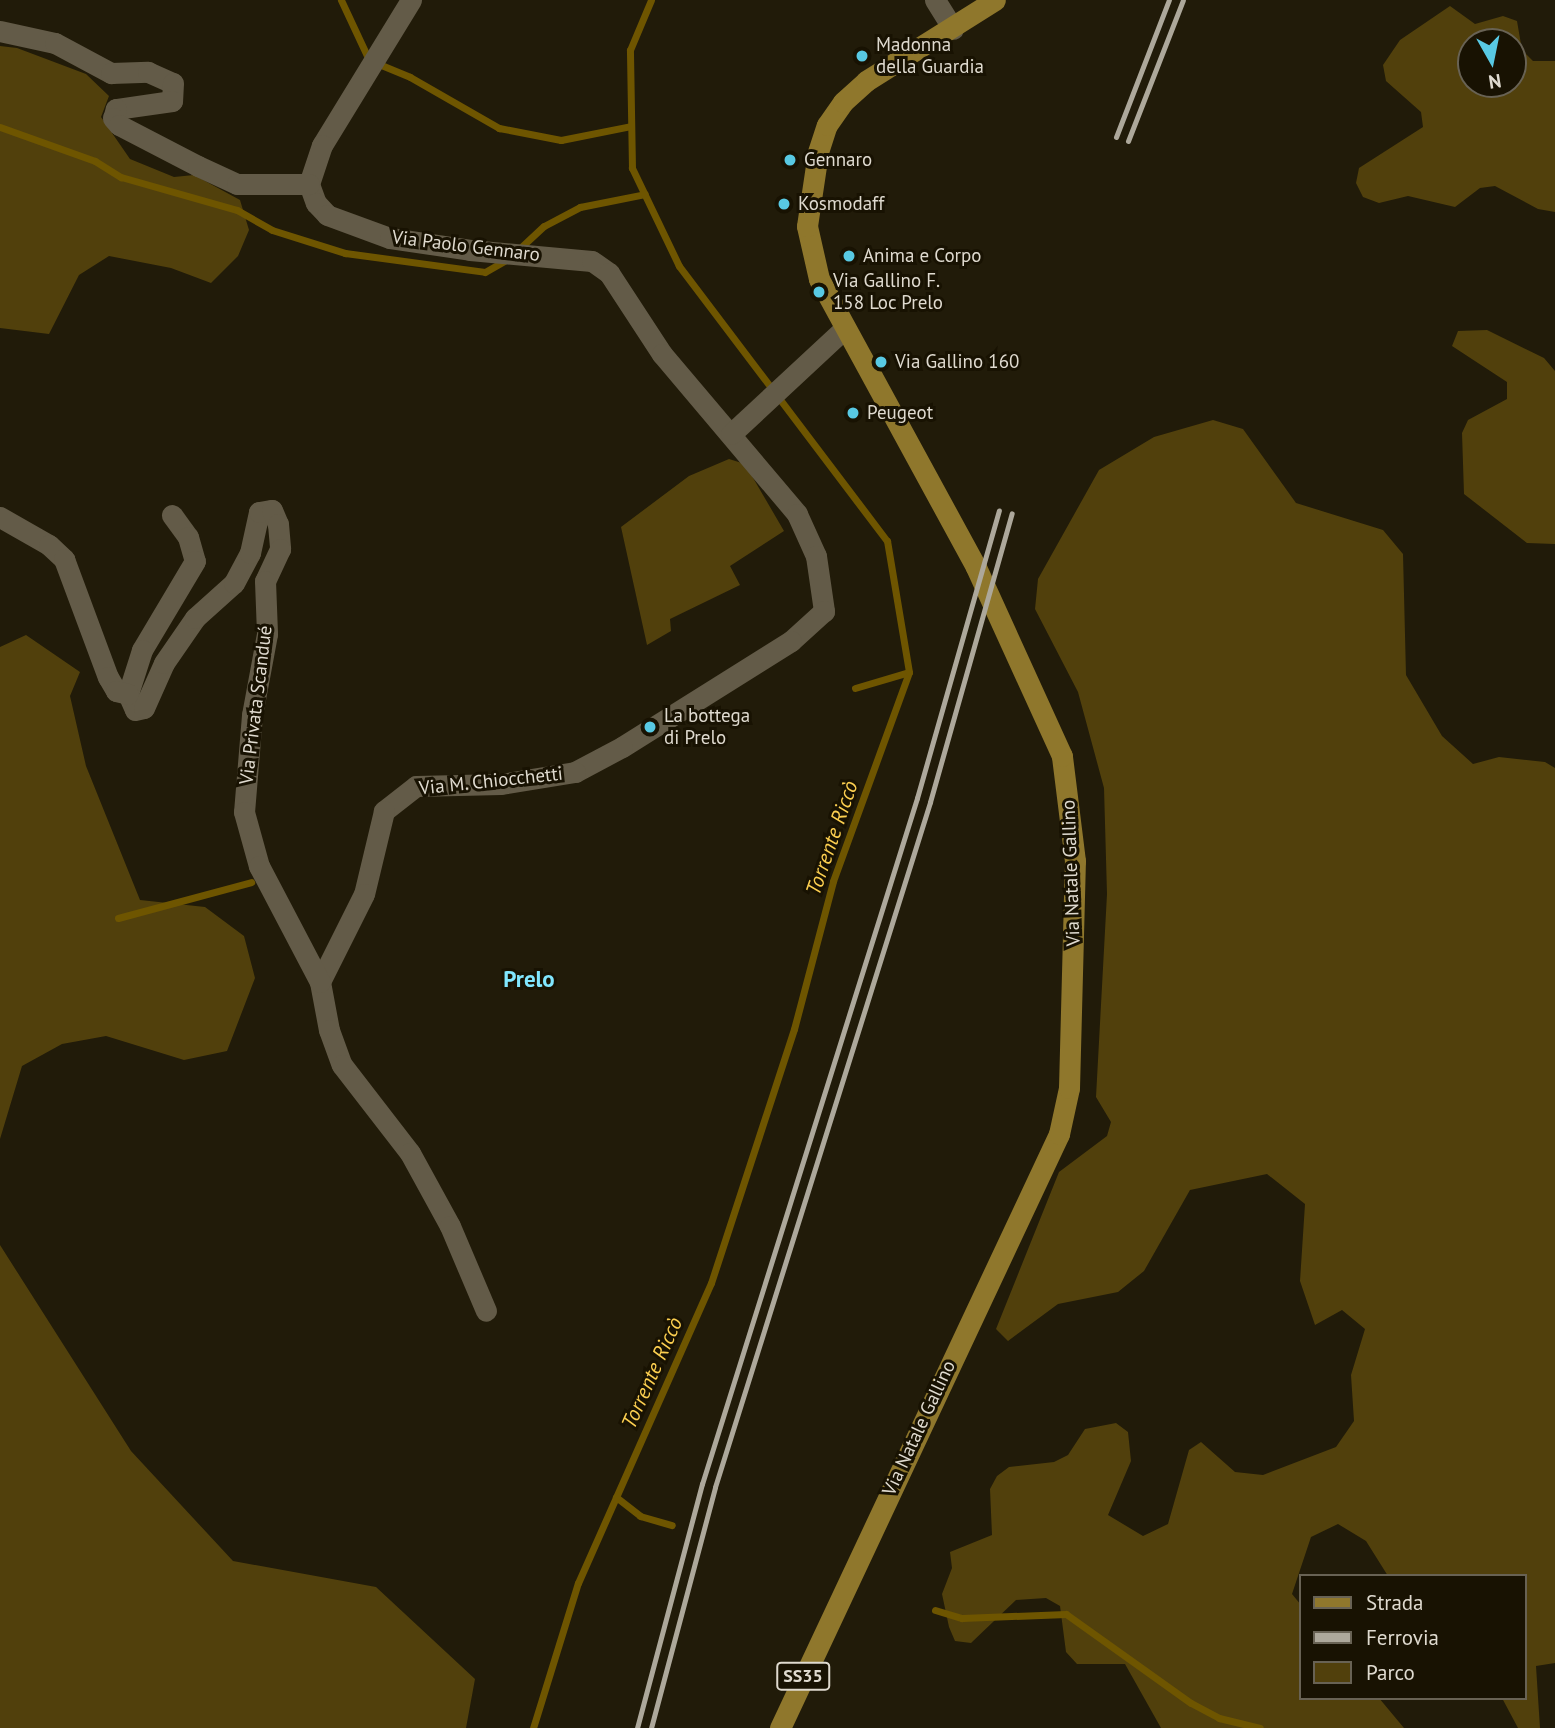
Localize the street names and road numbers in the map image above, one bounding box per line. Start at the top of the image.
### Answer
street label: Via Paolo Gennaro [391,226,541,266]
street label: Via Privata Scandué [235,624,277,786]
street label: Via M. Chiocchetti [417,762,565,800]
street label: Via Natale Gallino [1057,799,1085,947]
street label: Via Natale Gallino [878,1357,960,1499]
road number: SS35 [775,1661,831,1690]

